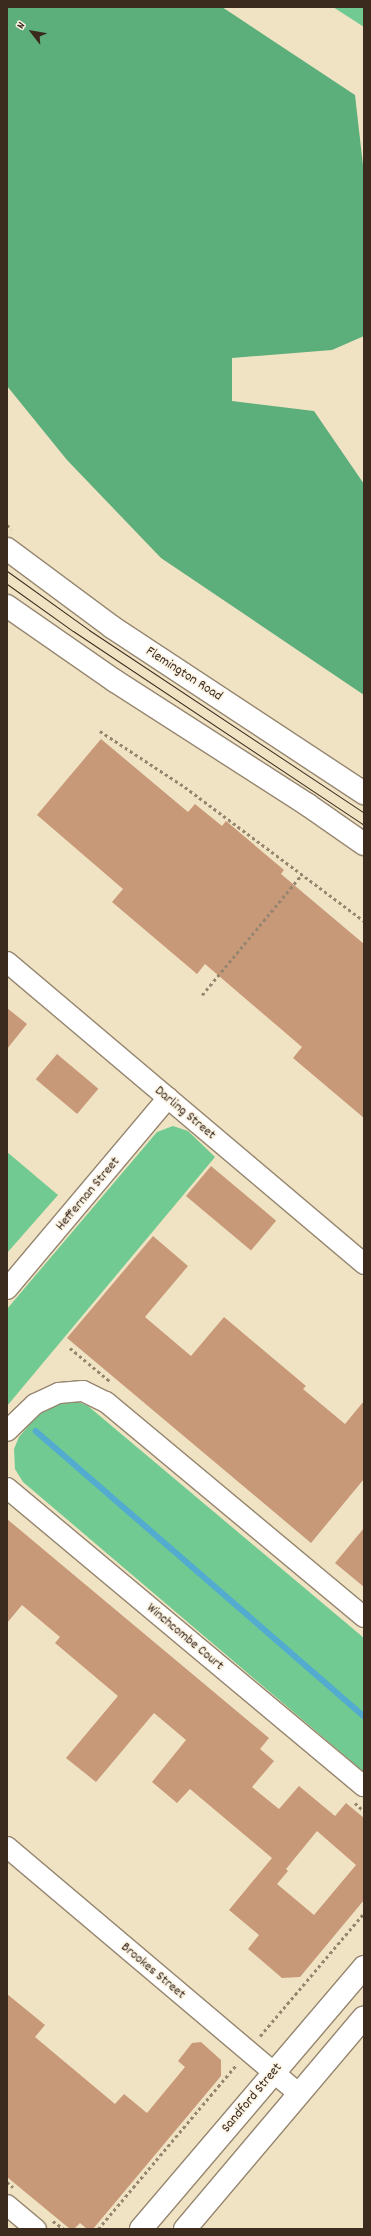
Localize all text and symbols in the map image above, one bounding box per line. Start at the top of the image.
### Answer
north arrow [12,12,52,52]
text: N [13,19,30,32]
street label: Flemington Road [143,643,225,705]
street label: Darling Street [151,1083,219,1143]
street label: Heffernan Street [52,1154,124,1234]
street label: Winchcombe Court [143,1600,227,1674]
street label: Brookes Street [117,1939,189,2003]
street label: Sandford Street [218,2060,286,2136]

